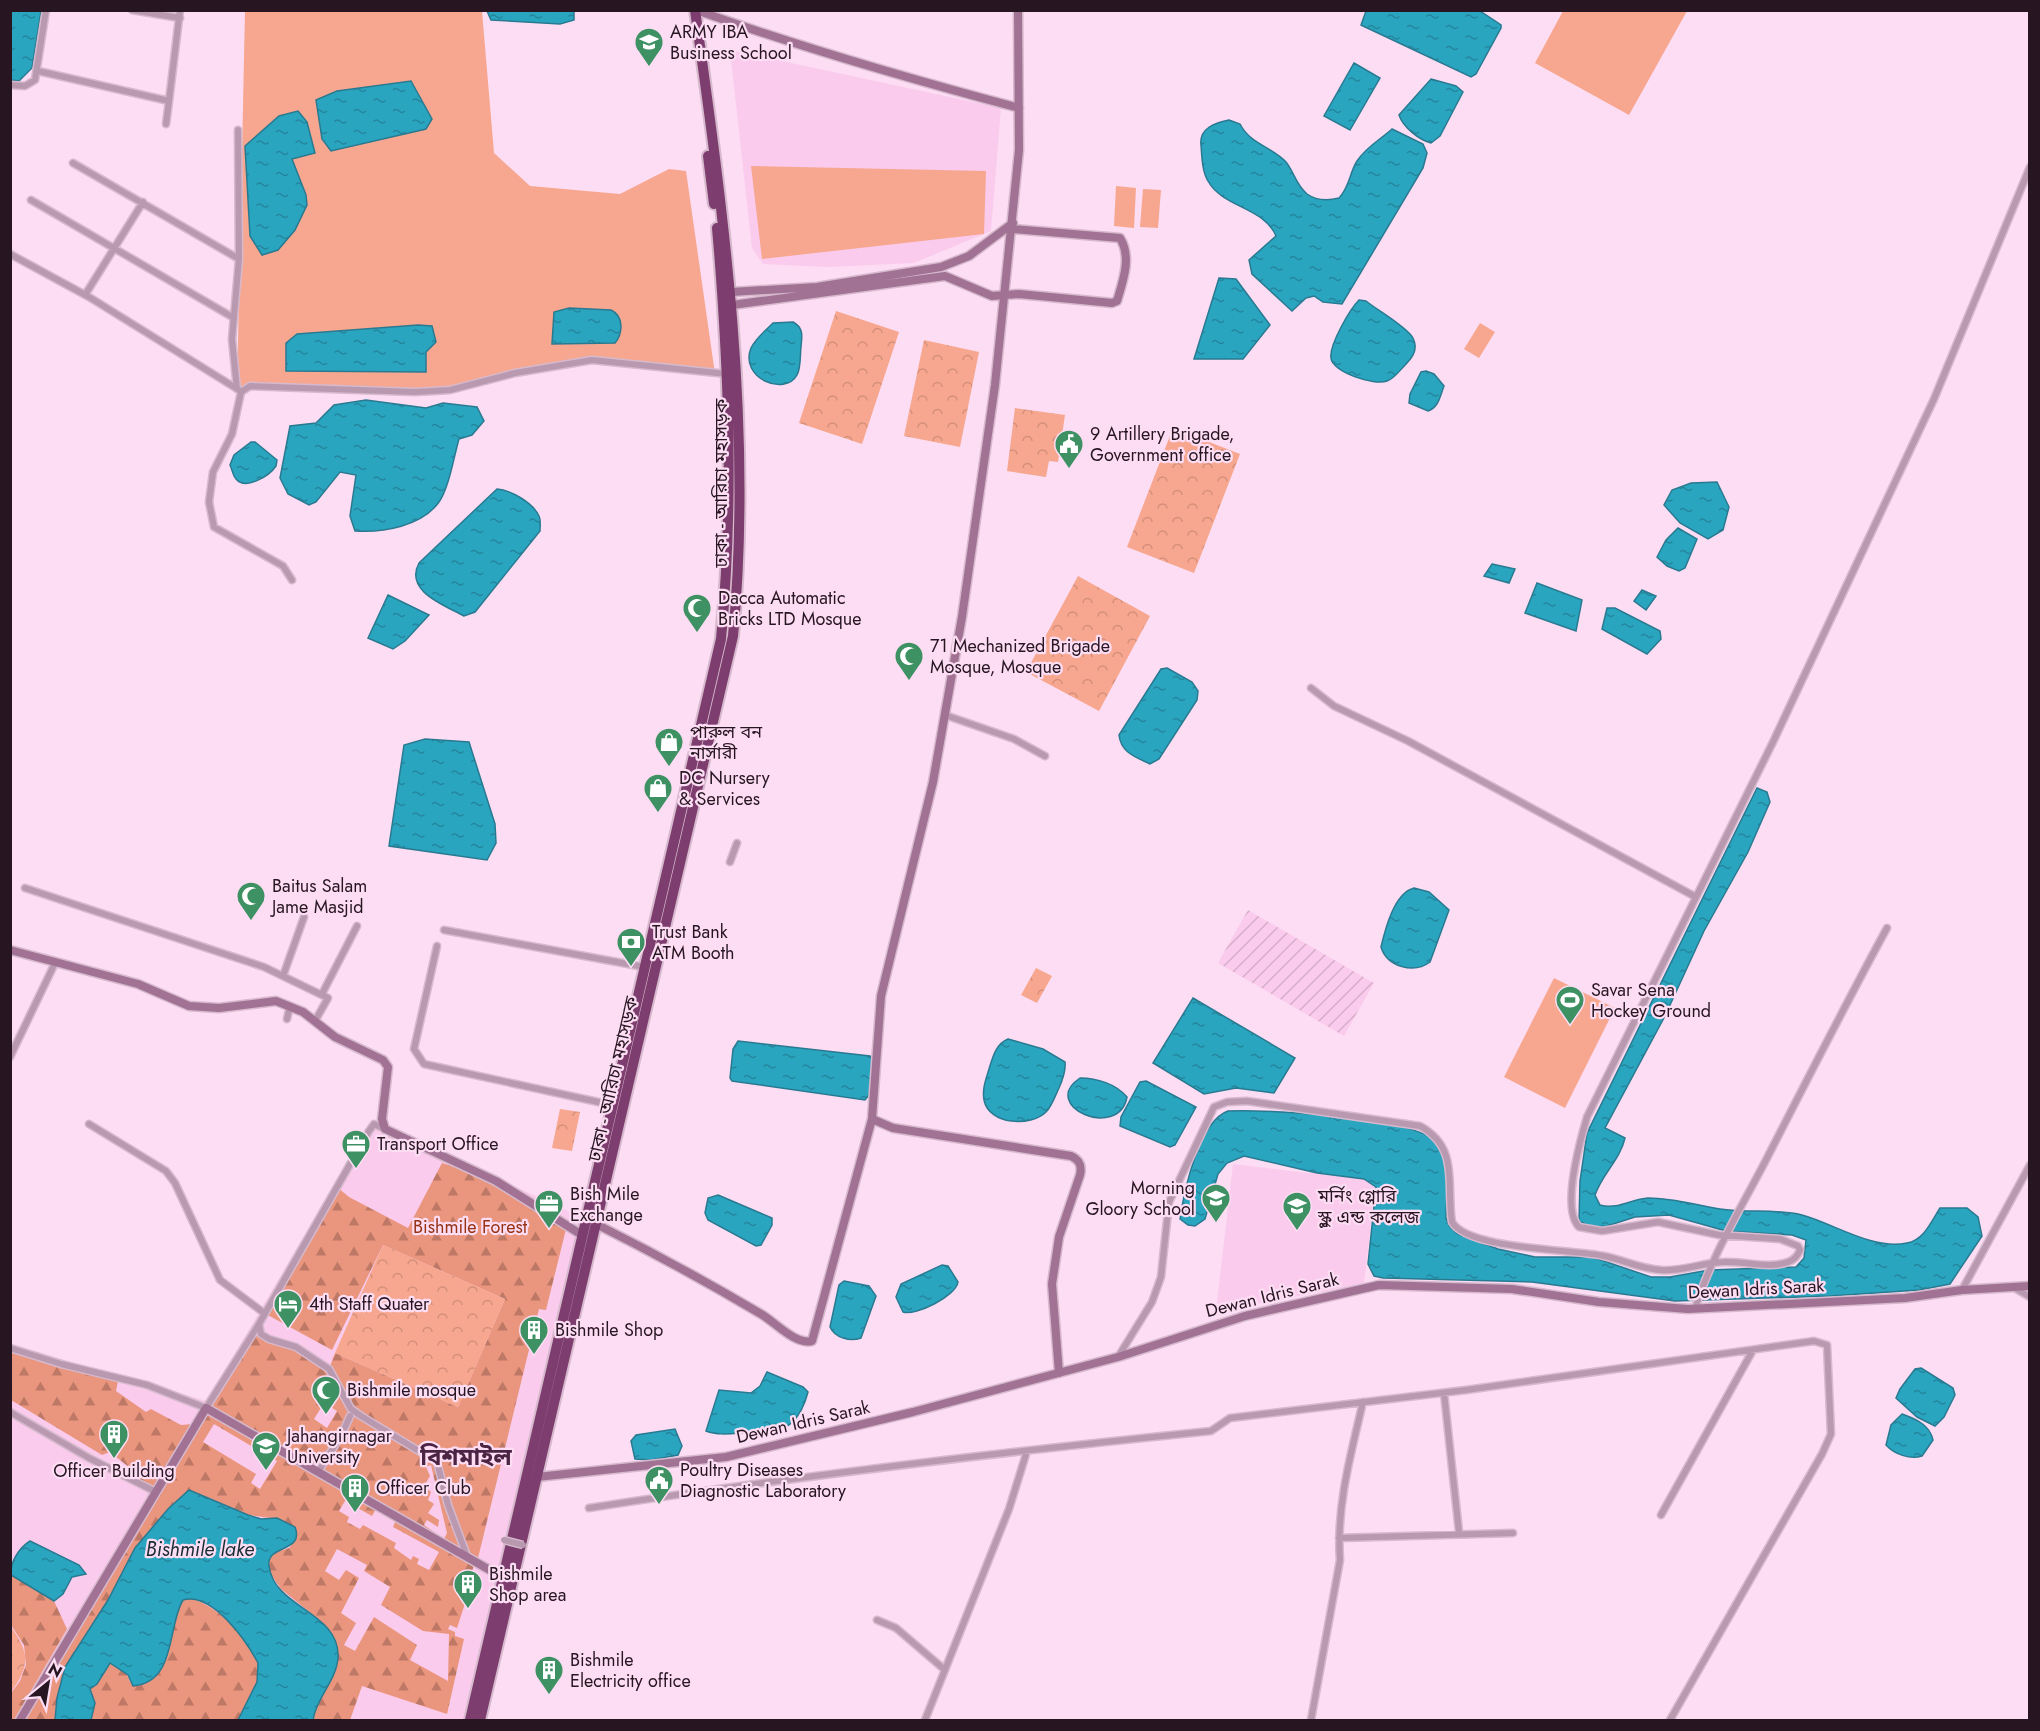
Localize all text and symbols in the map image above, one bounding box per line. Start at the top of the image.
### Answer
place label: ARMY IBA Business School [670,19,792,66]
school or university icon: ARMY IBA Business School [633,26,665,68]
street label: ঢাকা - আরিচা মহাসড়ক [708,398,734,568]
place label: 9 Artillery Brigade, Government office [1090,421,1234,468]
public building icon: 9 Artillery Brigade, Government office [1053,428,1085,470]
place label: Dacca Automatic Bricks LTD Mosque [718,585,862,632]
mosque icon: Dacca Automatic Bricks LTD Mosque [681,592,713,634]
place label: 71 Mechanized Brigade Mosque, Mosque [930,633,1110,680]
mosque icon: 71 Mechanized Brigade Mosque, Mosque [893,640,925,682]
place label: পারুল বন নার্সারী [689,719,763,766]
shop icon: পারুল বন নার্সারী [653,726,685,768]
place label: DC Nursery & Services [679,765,770,812]
shop icon: DC Nursery & Services [642,772,674,814]
place label: Baitus Salam Jame Masjid [270,873,367,920]
mosque icon: Baitus Salam Jame Masjid [235,880,267,922]
place label: Trust Bank ATM Booth [652,919,734,966]
bank icon: Trust Bank ATM Booth [615,926,647,968]
place label: Savar Sena Hockey Ground [1591,977,1711,1024]
sports icon: Savar Sena Hockey Ground [1554,984,1586,1026]
street label: ঢাকা - আরিচা মহাসড়ক [581,993,645,1165]
office icon: Transport Office [340,1128,372,1170]
place label: Transport Office [377,1131,499,1157]
place label: Morning Gloory School [1086,1175,1195,1222]
place label: Bish Mile Exchange [570,1181,643,1228]
school or university icon: Morning Gloory School [1200,1182,1232,1224]
place label: মর্নিং গ্লোরি স্কুল এন্ড কলেজ [1317,1183,1420,1230]
office icon: Bish Mile Exchange [533,1188,565,1230]
school or university icon: মর্নিং গ্লোরি স্কুল এন্ড কলেজ [1281,1190,1313,1232]
park label: Bishmile Forest [413,1214,528,1240]
street label: Dewan Idris Sarak [1203,1266,1341,1324]
street label: Dewan Idris Sarak [1687,1272,1825,1306]
hotel icon: 4th Staff Quater [272,1288,304,1330]
place label: 4th Staff Quater [309,1291,430,1317]
building icon: Bishmile Shop [518,1314,550,1356]
place label: Bishmile Shop [555,1317,663,1343]
mosque icon: Bishmile mosque [310,1374,342,1416]
place label: Bishmile mosque [347,1377,476,1403]
street label: Dewan Idris Sarak [734,1394,872,1450]
building icon: Officer Building [98,1418,130,1460]
place label: Jahangirnagar University [285,1423,393,1470]
school or university icon: Jahangirnagar University [250,1430,282,1472]
district label: বিশমাইল [419,1439,513,1474]
place label: Poultry Diseases Diagnostic Laboratory [680,1457,846,1504]
place label: Officer Building [53,1458,175,1484]
public building icon: Poultry Diseases Diagnostic Laboratory [643,1464,675,1506]
building icon: Officer Club [339,1472,371,1514]
place label: Officer Club [376,1475,471,1501]
water label: Bishmile lake [146,1535,254,1564]
place label: Bishmile Shop area [489,1561,566,1608]
building icon: Bishmile Shop area [452,1568,484,1610]
place label: Bishmile Electricity office [570,1647,691,1694]
north arrow [18,1653,78,1713]
building icon: Bishmile Electricity office [533,1654,565,1696]
text: N [44,1657,67,1684]

